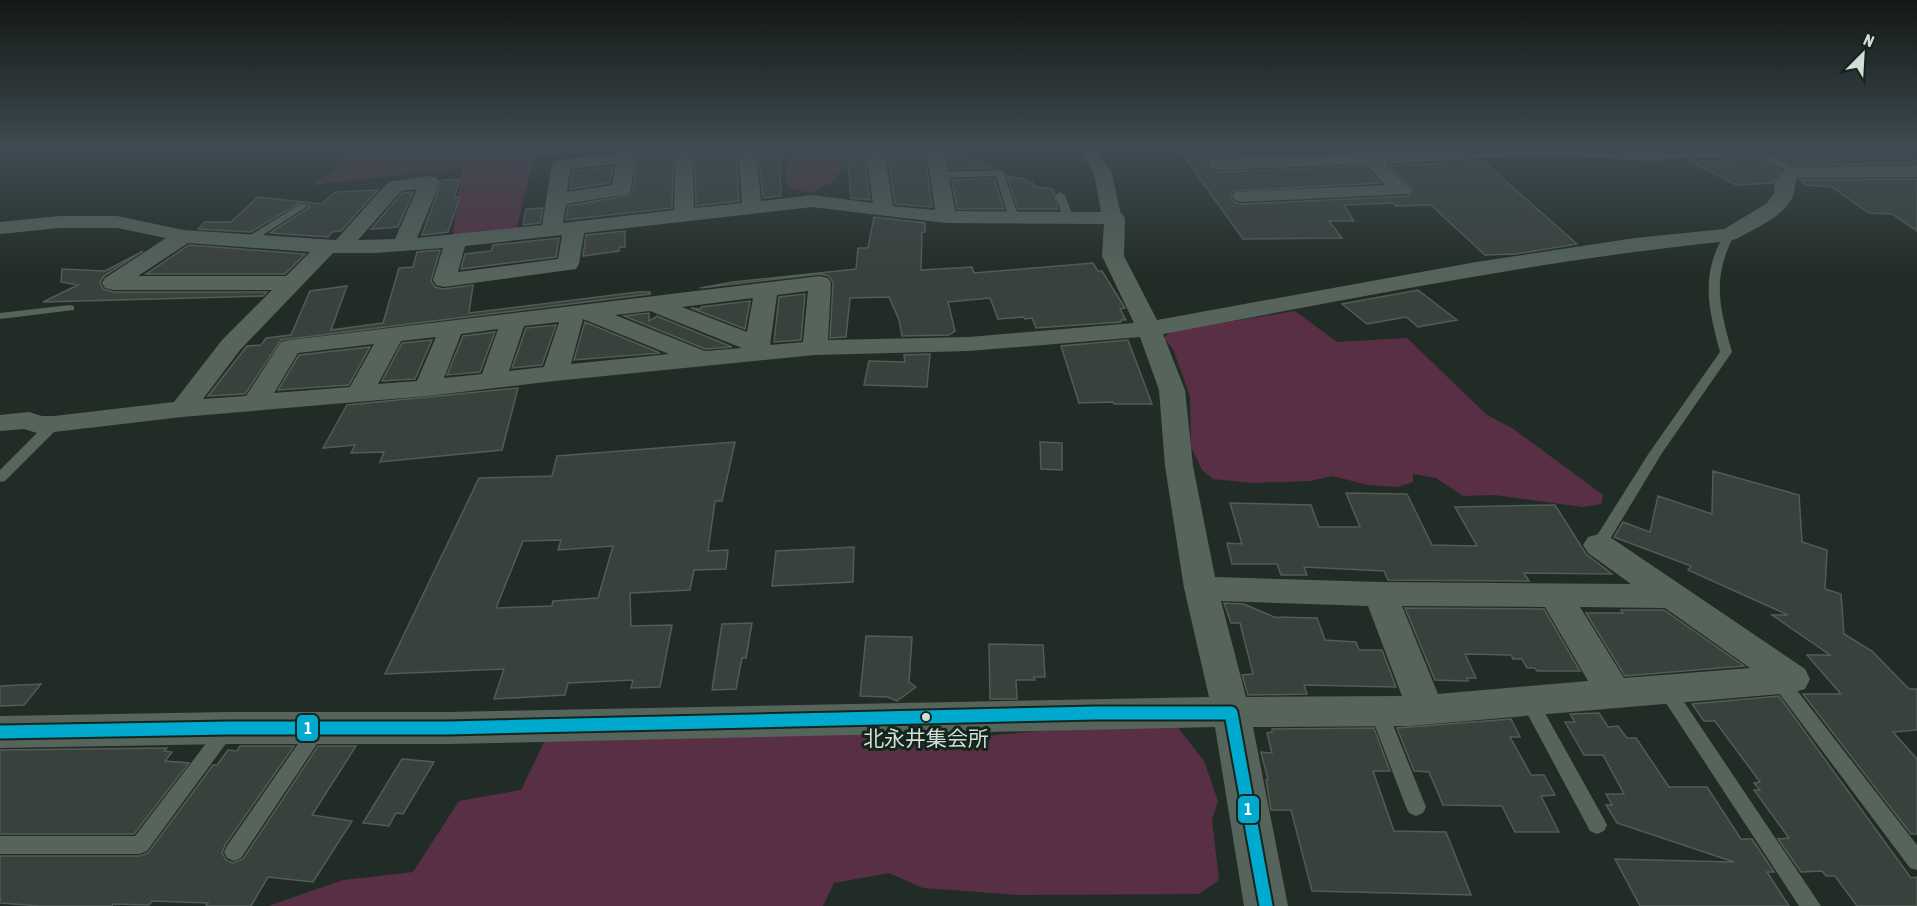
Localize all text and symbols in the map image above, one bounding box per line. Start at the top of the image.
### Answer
north arrow [1833,24,1893,84]
text: N [1861,30,1877,50]
marker: 北永井集会所 [920,711,932,723]
line badge: 1 [296,714,319,742]
text: 1 [304,719,312,737]
place label: 北永井集会所 [863,726,989,750]
line badge: 1 [1237,795,1260,824]
text: 1 [1244,800,1252,818]

